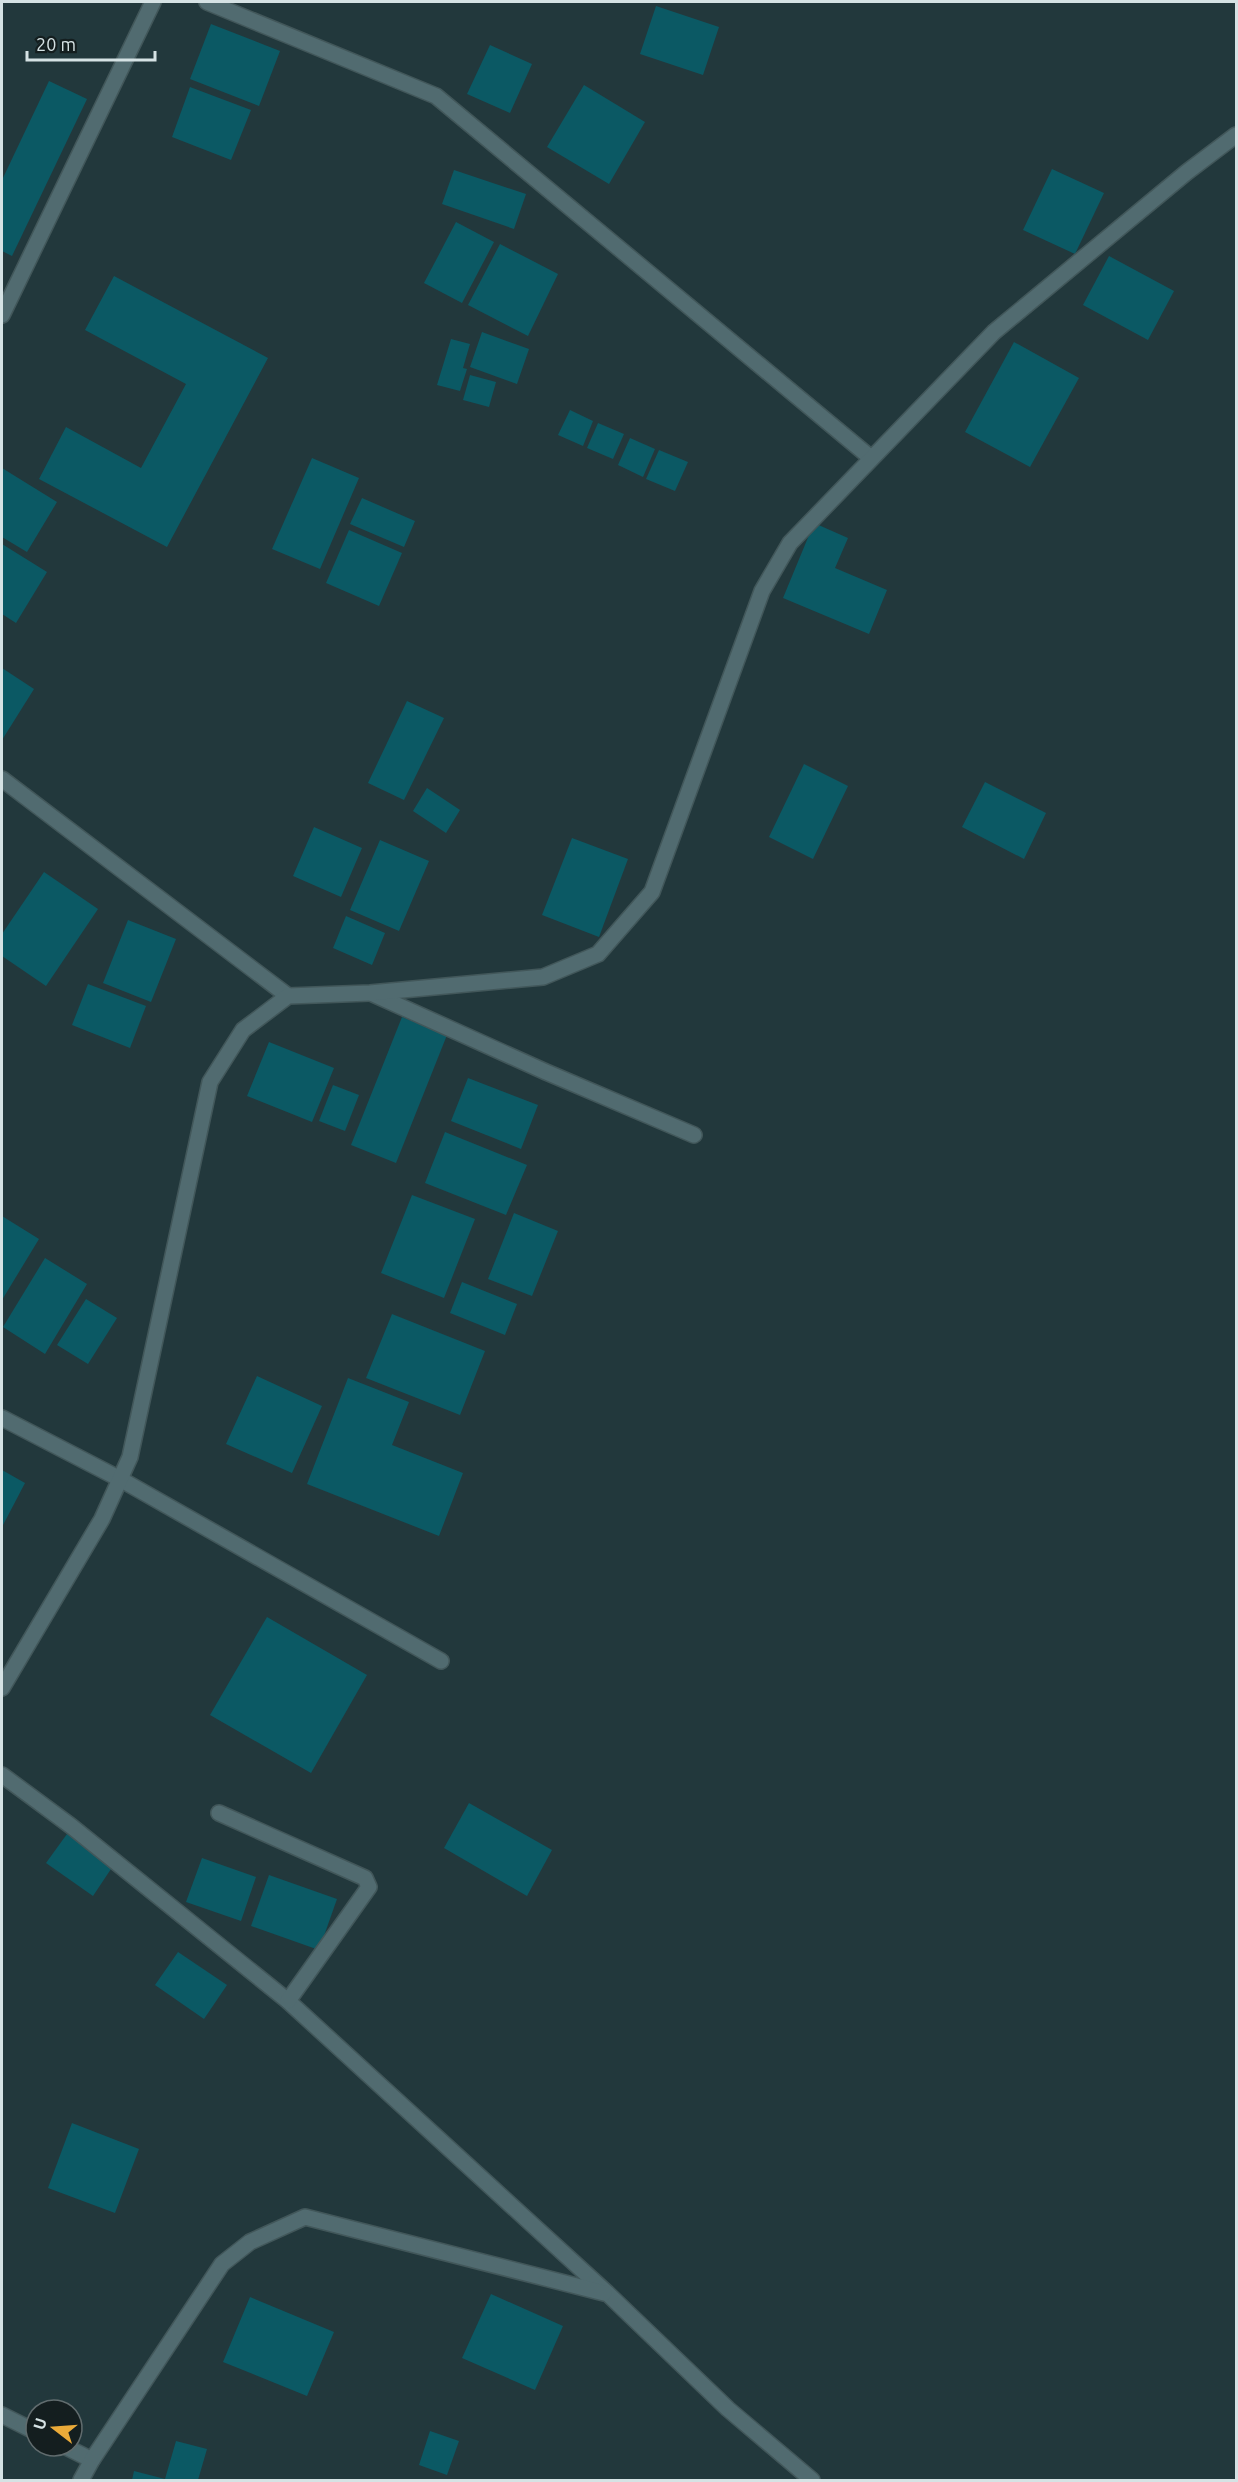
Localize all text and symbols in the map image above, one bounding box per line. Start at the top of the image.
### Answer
scale bar [27,24,154,62]
text: 20 m [36,34,76,54]
north arrow [24,2398,84,2458]
text: U [29,2416,50,2432]

